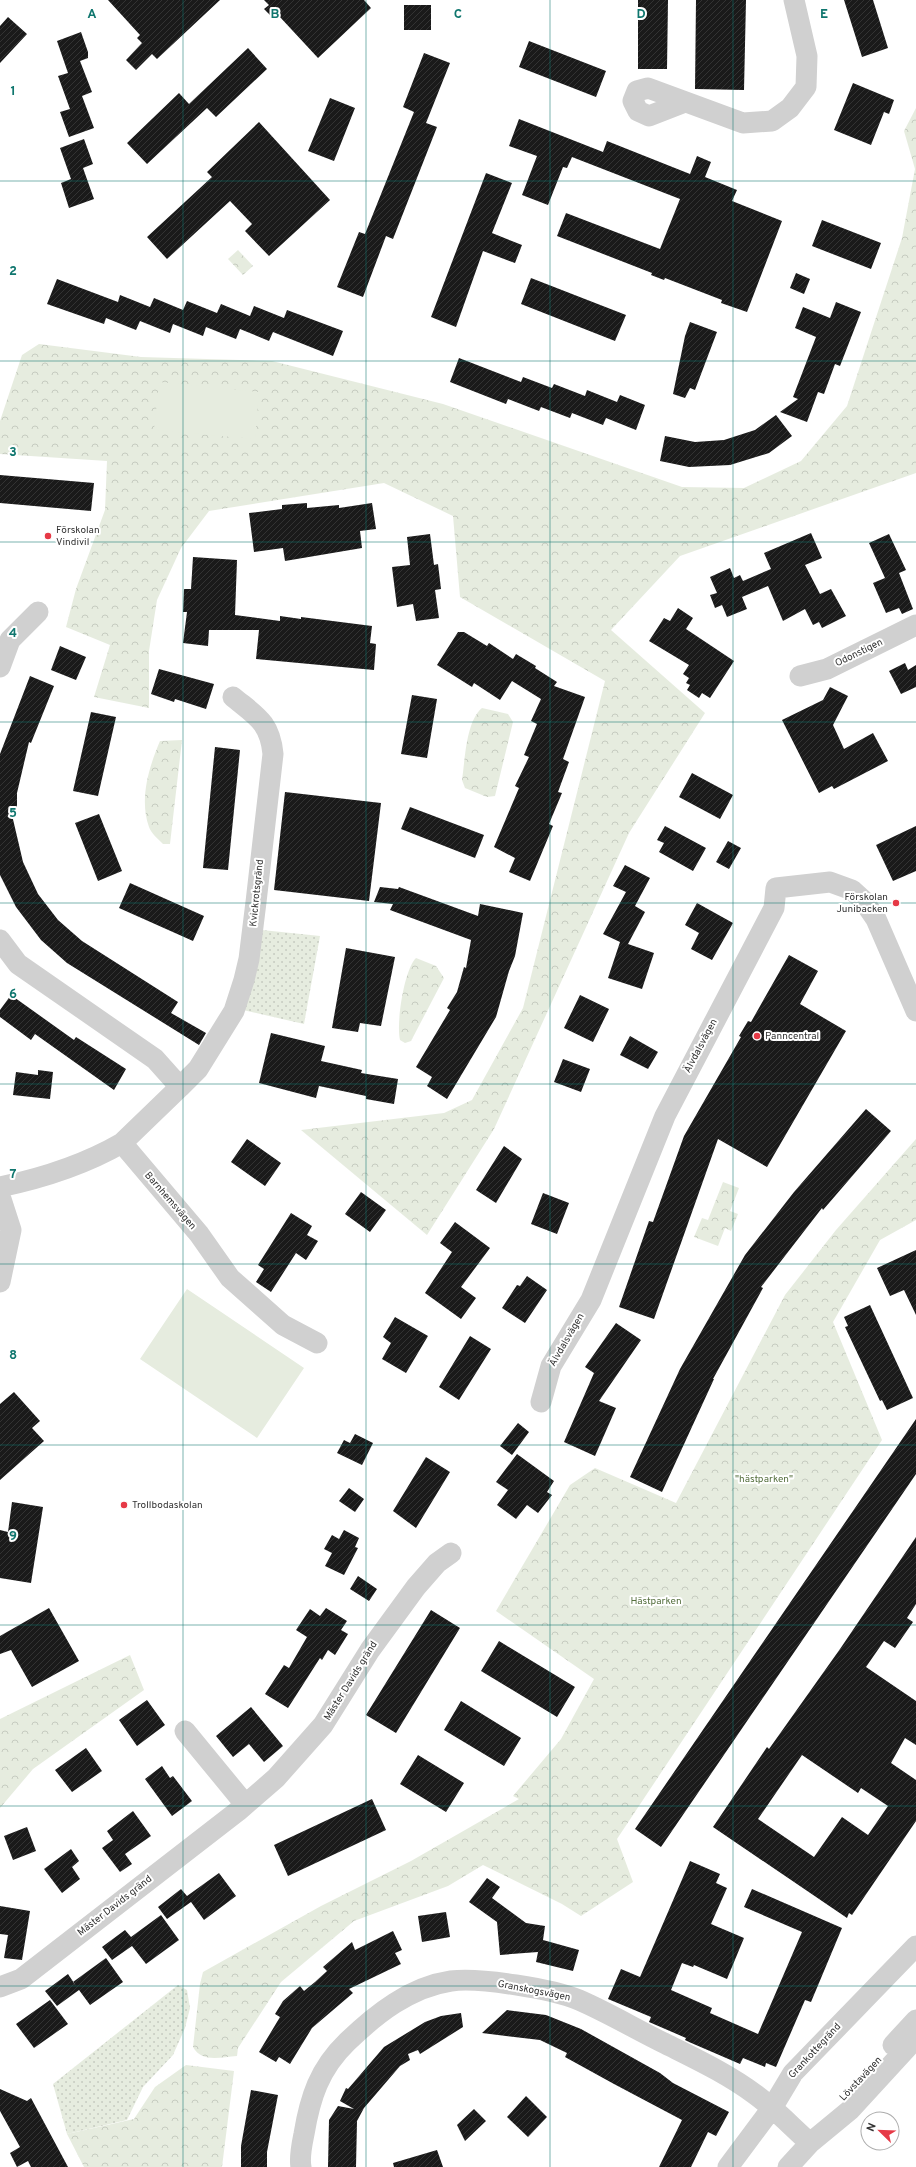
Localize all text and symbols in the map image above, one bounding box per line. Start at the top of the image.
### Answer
text: A [87,7,97,23]
text: B [271,7,280,23]
text: C [454,7,462,23]
text: D [636,7,646,23]
text: E [820,7,828,23]
text: 1 [10,84,16,100]
text: 2 [9,264,17,280]
text: 3 [9,445,17,461]
place label: Förskolan Vindivil [56,524,100,549]
marker: Förskolan Vindivil [43,531,53,541]
text: 4 [9,626,17,642]
street label: Odonstigen [833,636,885,670]
text: 5 [9,806,17,822]
street label: Kvickrotsgränd [247,859,267,927]
place label: Förskolan Junibacken [836,891,888,916]
marker: Förskolan Junibacken [891,898,901,908]
text: 6 [9,987,17,1003]
street label: Älvdalsvägen [681,1017,721,1075]
place label: Panncentral [765,1030,819,1043]
marker: Panncentral [752,1031,762,1041]
text: 7 [10,1167,17,1183]
street label: Barnhemsvägen [141,1169,199,1233]
street label: Älvdalsvägen [547,1311,587,1369]
text: 8 [9,1348,17,1364]
park label: "hästparken" [735,1473,793,1486]
place label: Trollbodaskolan [132,1499,203,1512]
marker: Trollbodaskolan [119,1500,129,1510]
text: 9 [9,1529,17,1545]
park label: Hästparken [630,1595,682,1608]
street label: Mäster Davids gränd [321,1639,381,1723]
street label: Mäster Davids gränd [75,1873,155,1939]
street label: Granskogsvägen [496,1978,572,2004]
street label: Grankottegränd [786,2021,844,2081]
street label: Lövstavägen [837,2054,885,2104]
north arrow [860,2111,900,2151]
text: N [864,2121,880,2134]

